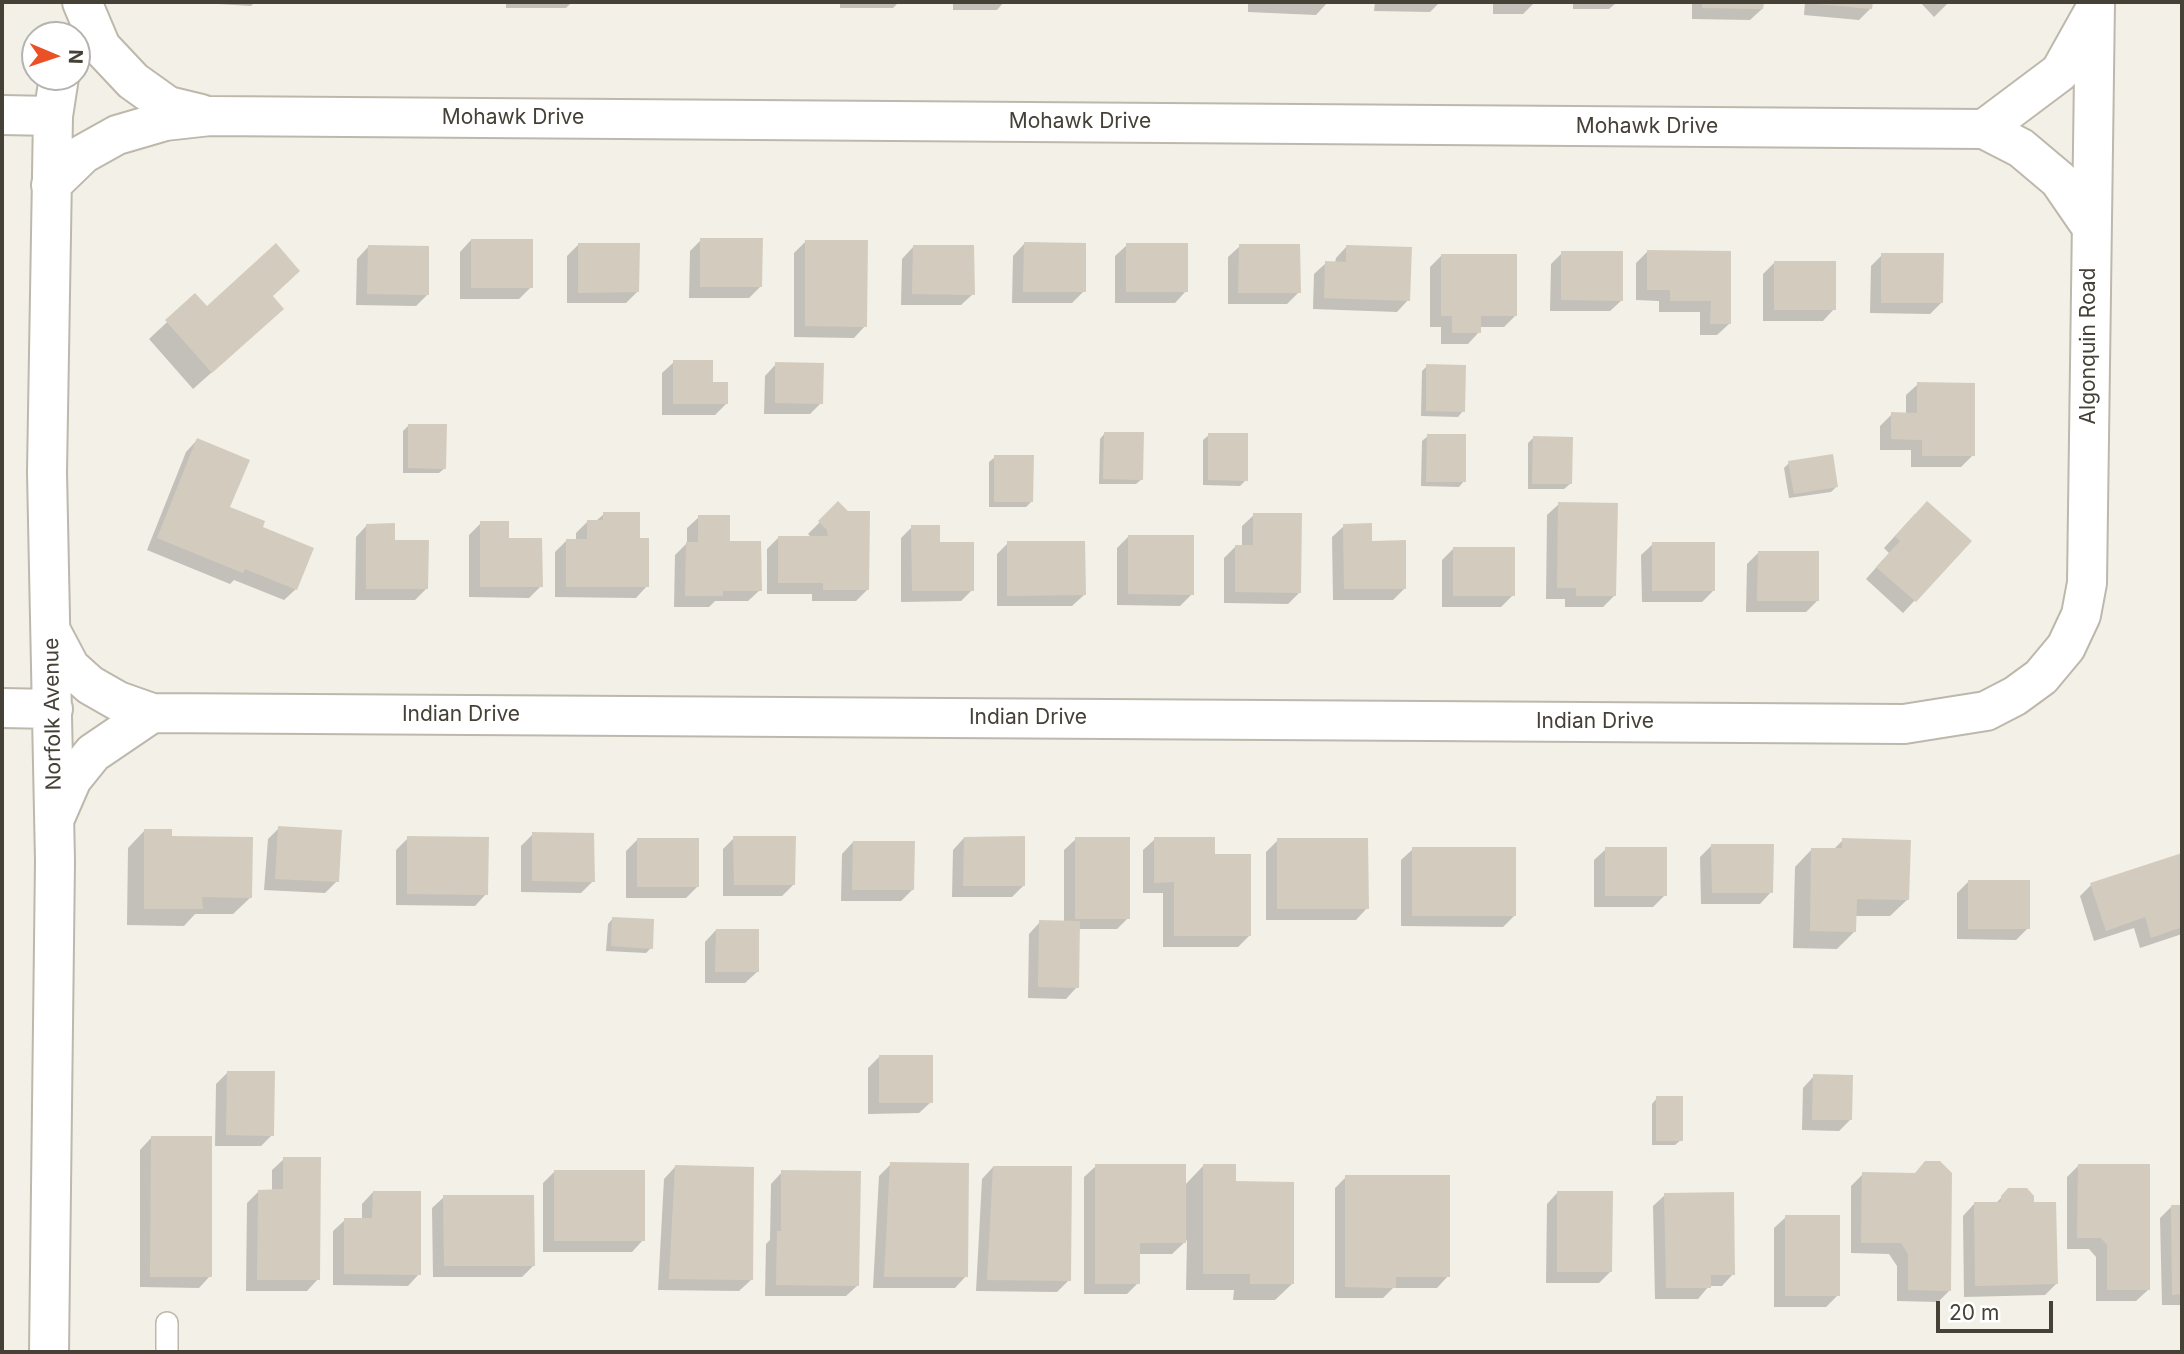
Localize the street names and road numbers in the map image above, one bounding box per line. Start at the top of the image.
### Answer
street label: Mohawk Drive [442,105,584,131]
street label: Mohawk Drive [1009,109,1151,135]
street label: Mohawk Drive [1576,114,1718,140]
street label: Algonquin Road [2076,268,2102,424]
street label: Norfolk Avenue [39,637,67,791]
street label: Indian Drive [402,702,520,728]
street label: Indian Drive [969,705,1087,731]
street label: Indian Drive [1536,709,1654,735]

